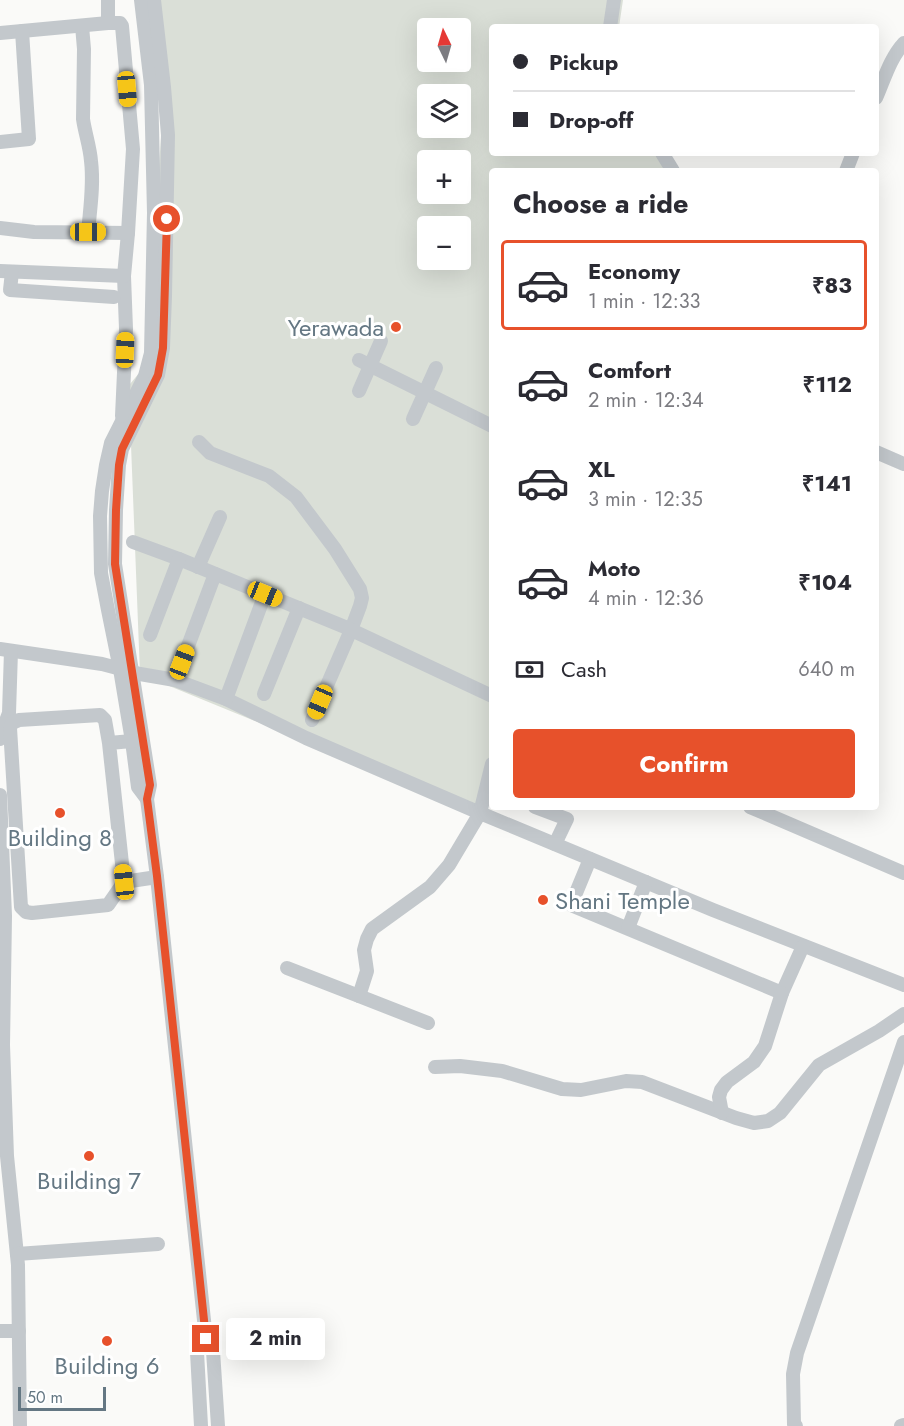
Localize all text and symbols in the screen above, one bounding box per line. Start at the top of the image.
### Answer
north arrow [417,18,471,72]
map controls [417,18,471,270]
text: Pickup [549,46,618,78]
car [116,70,138,108]
button: layers [417,84,471,138]
text: Drop-off [549,104,633,136]
button: + [417,150,471,204]
text: Choose a ride [513,184,688,223]
route start [153,205,180,232]
button: − [417,216,471,270]
car [70,223,106,241]
text: Economy [588,255,680,287]
icon: car [516,258,570,312]
text: ₹83 [812,269,852,301]
text: 1 min · 12:33 [588,287,701,316]
place label: Yerawada [288,310,384,345]
marker: Yerawada [389,320,403,334]
car [115,332,135,368]
text: Comfort [588,354,671,386]
icon: car [516,357,570,411]
text: ₹112 [803,368,852,400]
text: 2 min · 12:34 [588,386,704,415]
text: XL [588,453,615,485]
icon: car [516,456,570,510]
text: ₹141 [802,467,852,499]
text: 3 min · 12:35 [588,485,703,514]
text: Moto [588,552,641,584]
icon: car [516,555,570,609]
text: ₹104 [798,566,852,598]
car [245,579,285,609]
text: 4 min · 12:36 [588,584,704,613]
car [167,642,197,682]
icon: cash [513,653,546,686]
text: Cash [561,653,607,685]
text: 640 m [798,655,855,684]
car [305,682,335,722]
button: Confirm [513,729,855,798]
marker: Building 8 [53,806,67,820]
place label: Building 8 [8,820,112,855]
car [113,863,135,901]
place label: Shani Temple [555,883,690,918]
marker: Shani Temple [536,893,550,907]
marker: Building 7 [82,1149,96,1163]
place label: Building 7 [37,1163,141,1198]
callout: 2 min [227,1318,326,1360]
text: 2 min [249,1324,302,1353]
route end [192,1325,219,1352]
marker: Building 6 [100,1334,114,1348]
place label: Building 6 [55,1348,159,1383]
scale bar [18,1384,106,1412]
text: 50 m [27,1386,63,1409]

